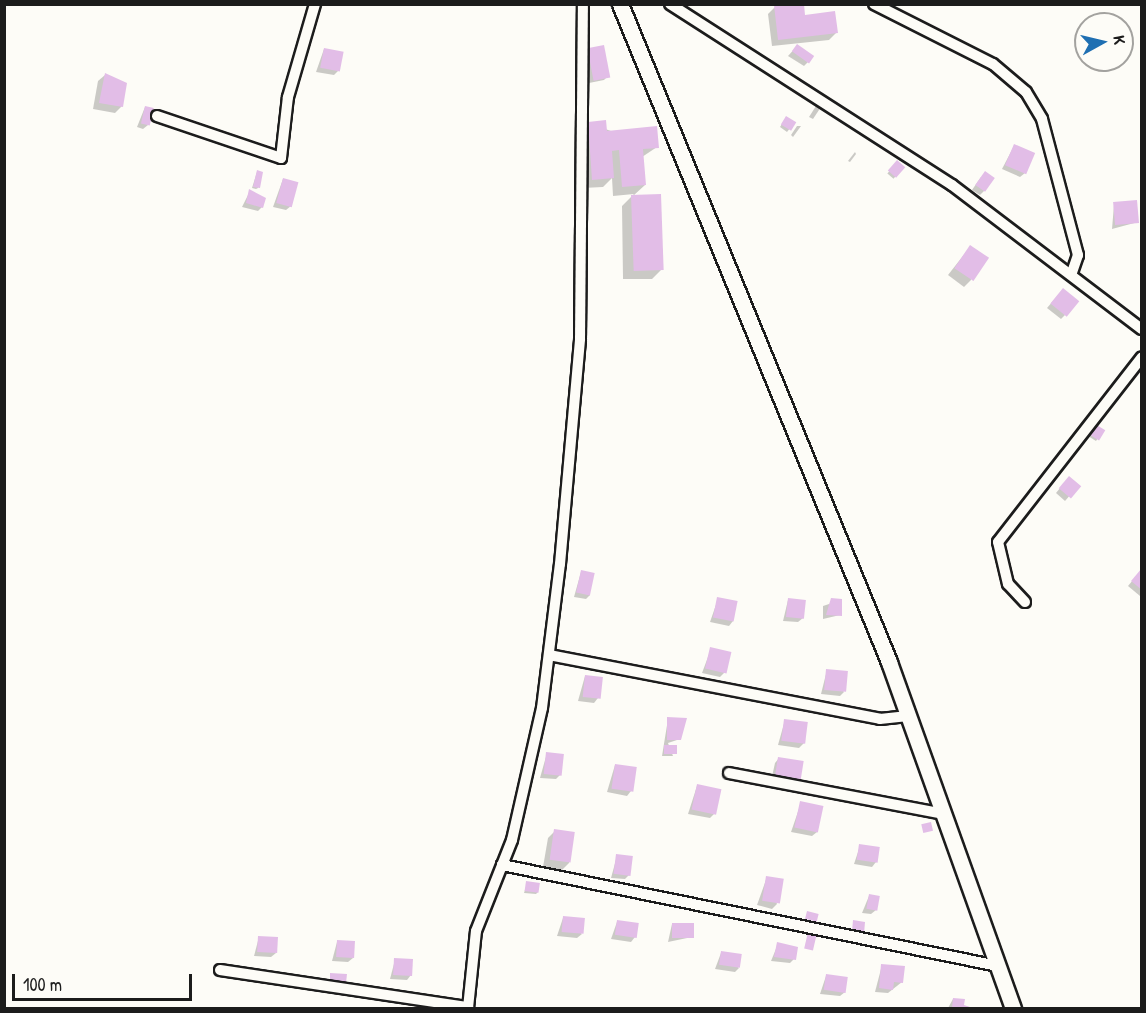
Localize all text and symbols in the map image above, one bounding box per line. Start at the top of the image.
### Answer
north arrow [1074,12,1134,72]
text: K [1108,34,1131,45]
scale bar [15,962,195,1000]
text: 100 m [23,972,62,997]

